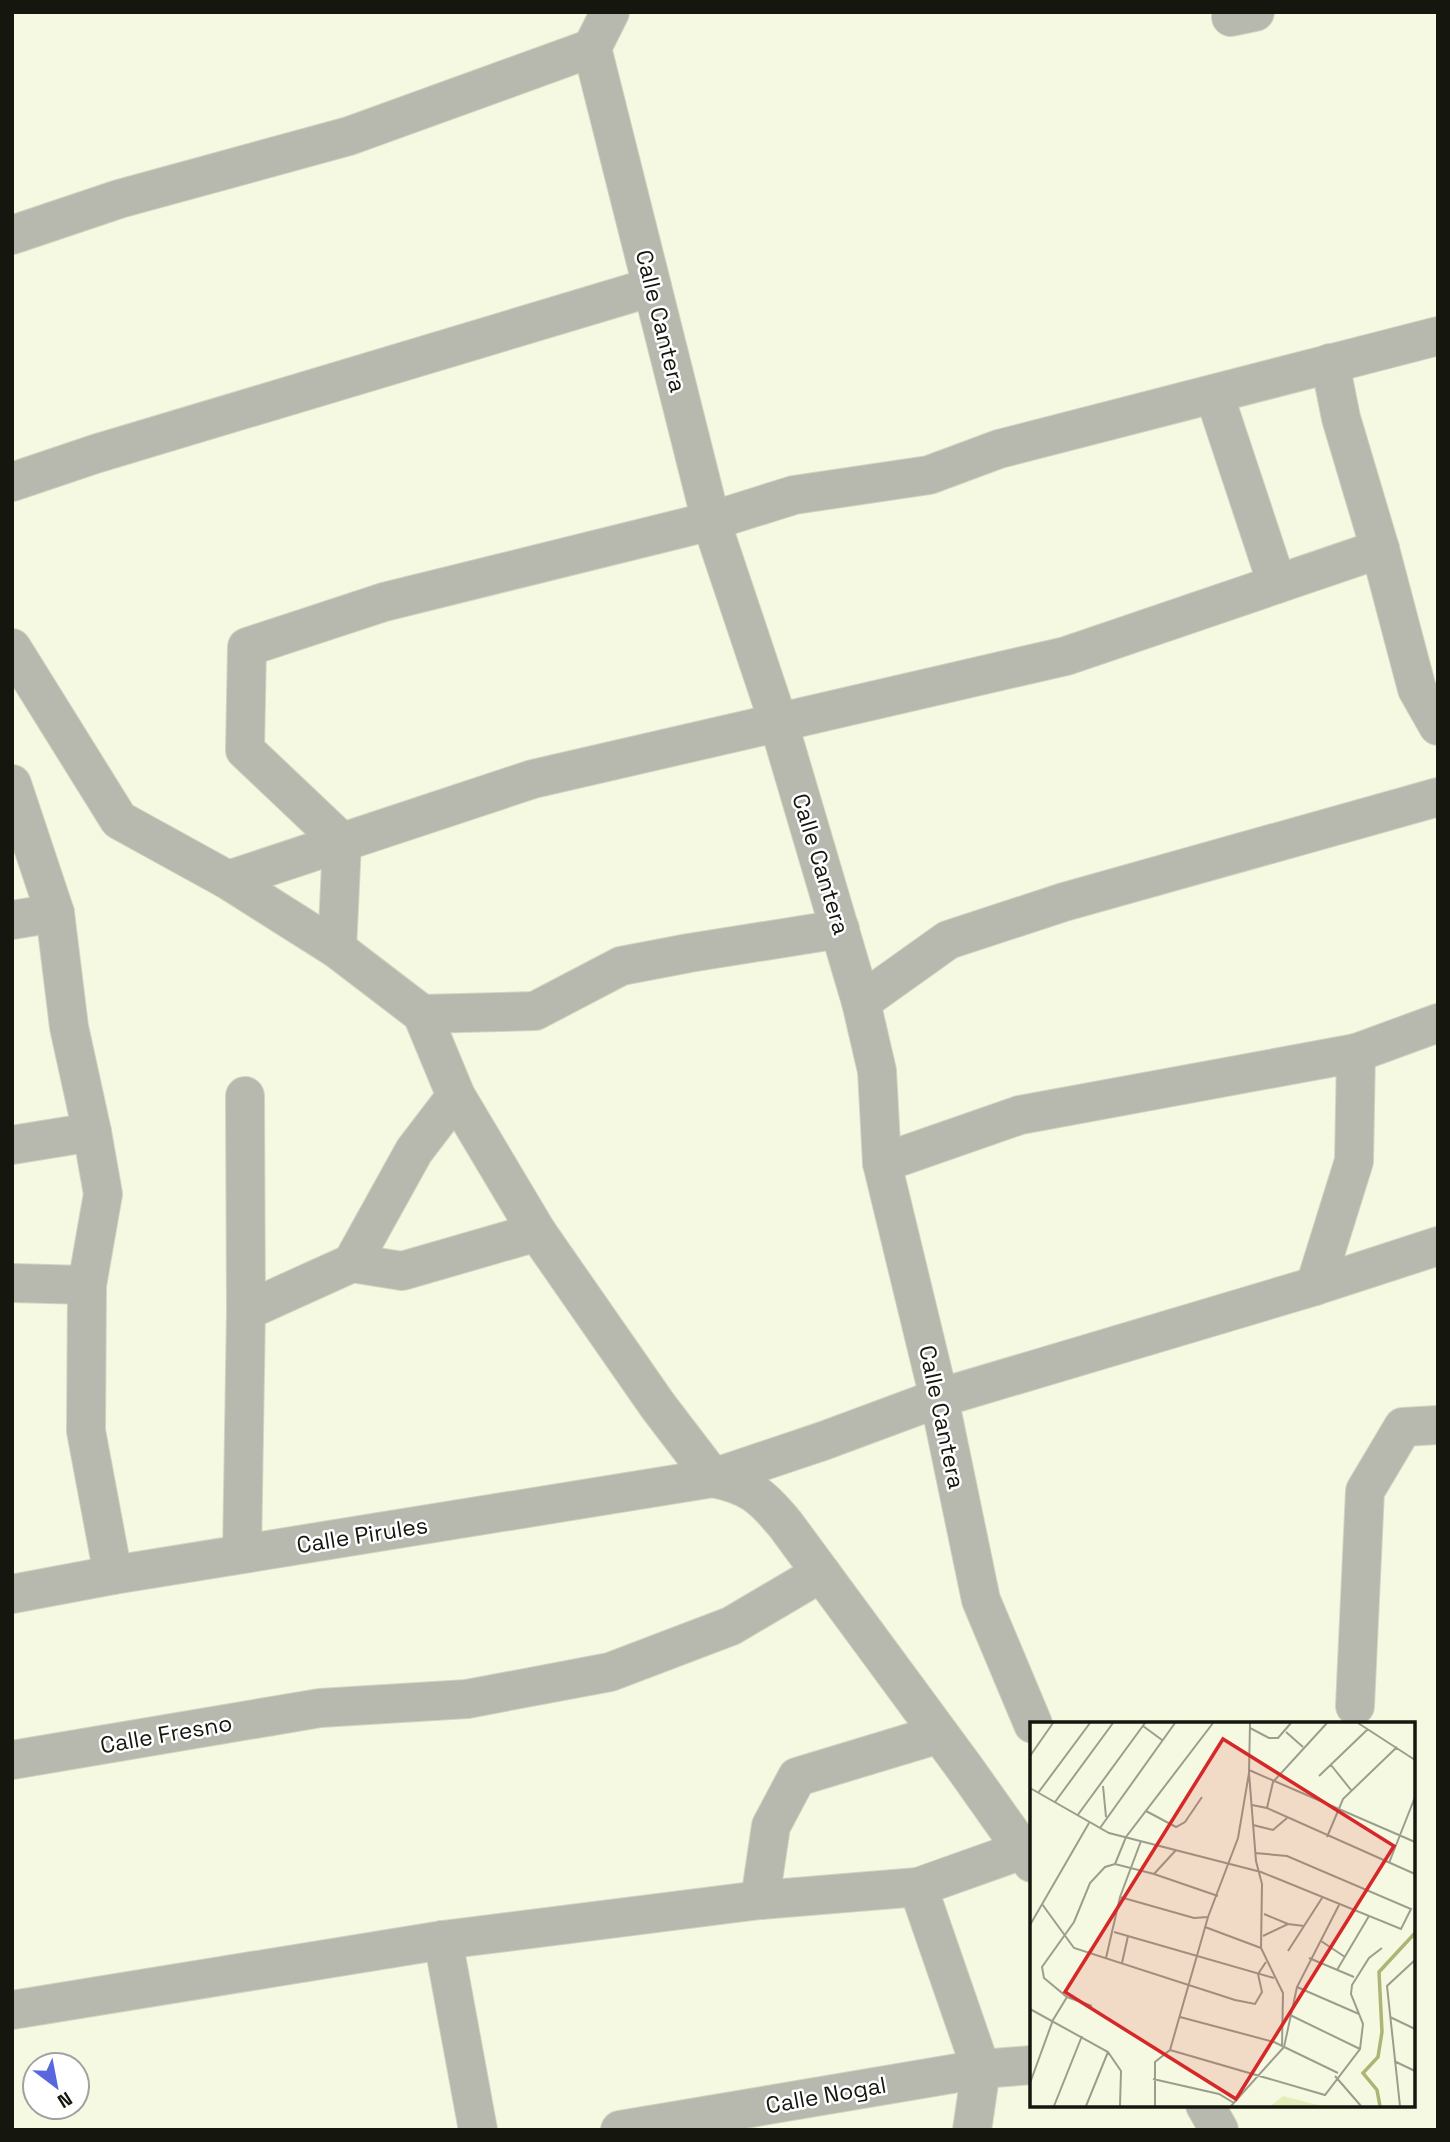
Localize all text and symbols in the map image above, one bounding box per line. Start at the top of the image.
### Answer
street label: Calle Cantera [629,247,693,395]
street label: Calle Cantera [785,790,857,938]
street label: Calle Cantera [912,1343,972,1491]
street label: Calle Pirules [294,1510,430,1560]
street label: Calle Fresno [98,1708,234,1760]
inset map [1030,1722,1415,2107]
north arrow [21,2051,91,2121]
street label: Calle Nogal [763,2070,889,2120]
text: N [53,2086,77,2114]

